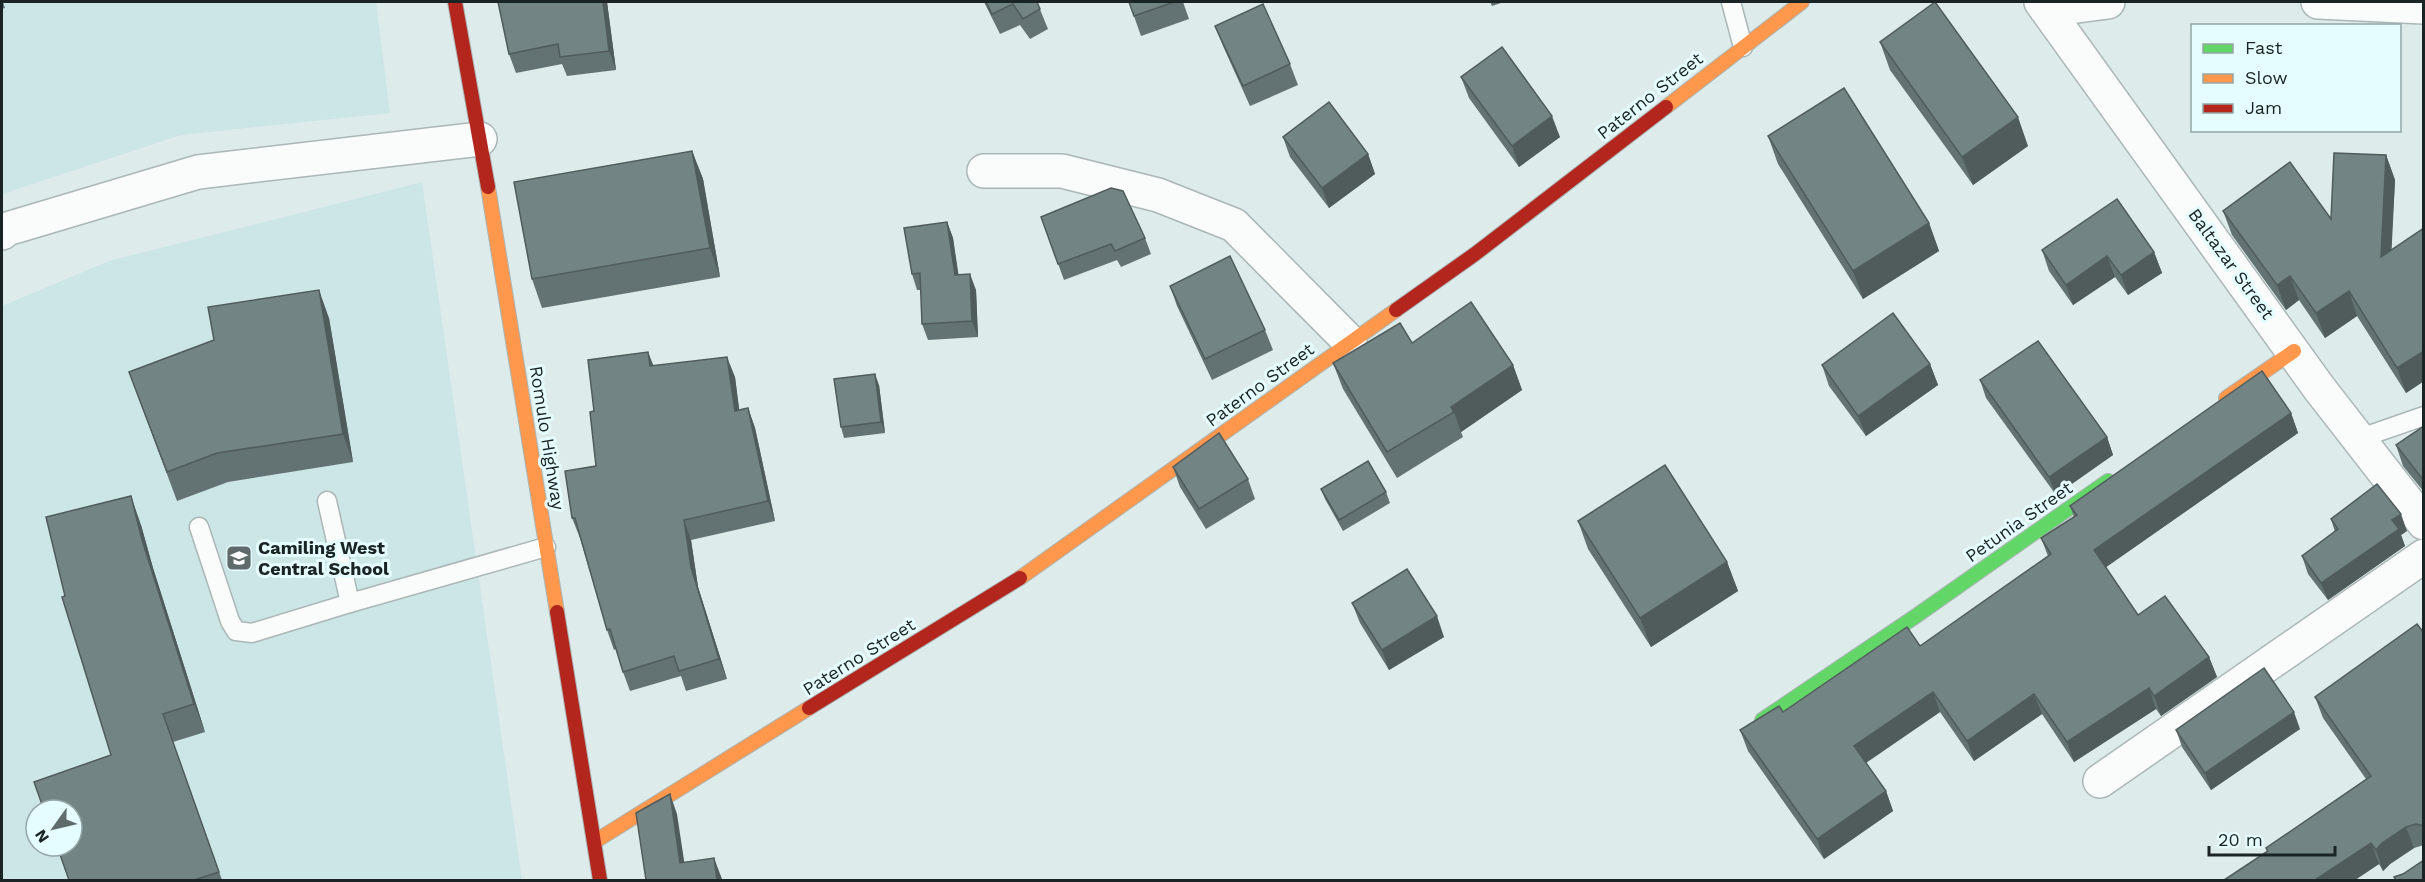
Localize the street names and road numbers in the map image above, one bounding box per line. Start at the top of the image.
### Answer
street label: Paterno Street [1593,48,1707,143]
street label: Baltazar Street [2184,204,2279,324]
street label: Paterno Street [1202,338,1318,431]
street label: Romulo Highway [526,364,569,512]
street label: Petunia Street [1961,477,2077,566]
street label: Paterno Street [799,613,919,699]

